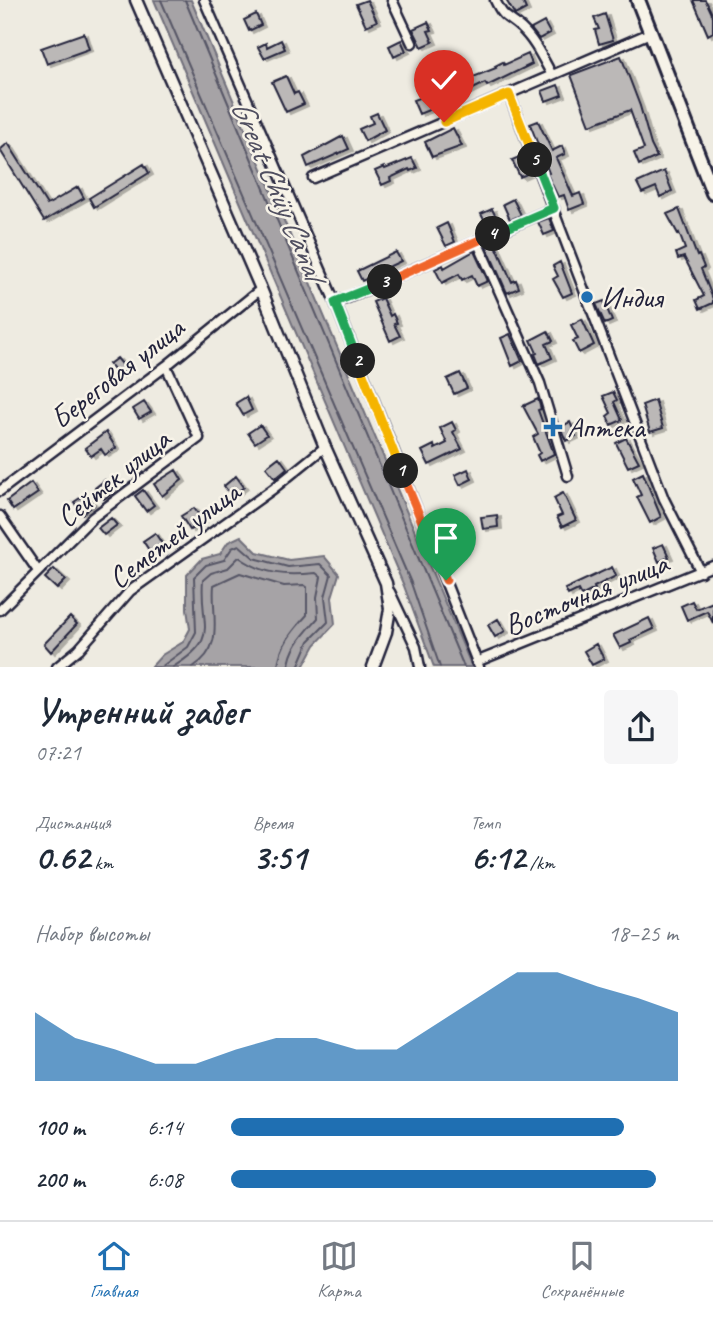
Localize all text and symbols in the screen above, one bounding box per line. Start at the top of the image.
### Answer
pin [414,50,474,122]
icon: check [425,61,463,99]
water label: Great Chüy Canal [222,93,338,295]
pin: 5 [518,142,552,178]
text: 5 [530,147,539,171]
pin: 4 [476,216,510,252]
text: 4 [488,221,497,245]
pin: 3 [368,264,402,300]
text: 3 [380,269,389,293]
place label: Индия [601,278,665,316]
marker: Индия [579,289,595,305]
street label: Береговая улица [43,308,193,437]
pin: 2 [340,344,376,378]
text: 2 [353,348,362,372]
place label: Аптека [567,408,647,446]
street label: Сейтек улица [48,419,179,536]
marker: Аптека [545,419,561,435]
pin: 1 [384,454,418,489]
text: 1 [396,458,405,482]
street label: Семетей улица [101,472,250,597]
pin [416,508,476,580]
icon: arrive [427,519,465,557]
street label: Восточная улица [498,543,675,644]
text: Утренний забег [35,688,247,735]
button: share [604,690,678,764]
text: 07:21 [35,738,81,767]
text: Дистанция [35,811,111,835]
text: Время [253,811,293,835]
text: Темп [470,811,501,835]
text: 0.62 [35,835,90,880]
text: 3:51 [253,835,306,880]
text: 6:12 [470,835,525,880]
text: km [90,851,113,875]
text: /km [525,851,555,875]
text: Набор высоты [35,919,149,948]
text: 18–25 m [608,919,678,948]
text: 100 m [35,1113,85,1142]
text: 6:14 [147,1113,183,1142]
text: 200 m [35,1165,85,1194]
text: 6:08 [147,1165,183,1194]
tab: Главная [90,1237,138,1303]
tab: Карта [317,1237,361,1303]
tab: Сохранённые [541,1237,623,1303]

